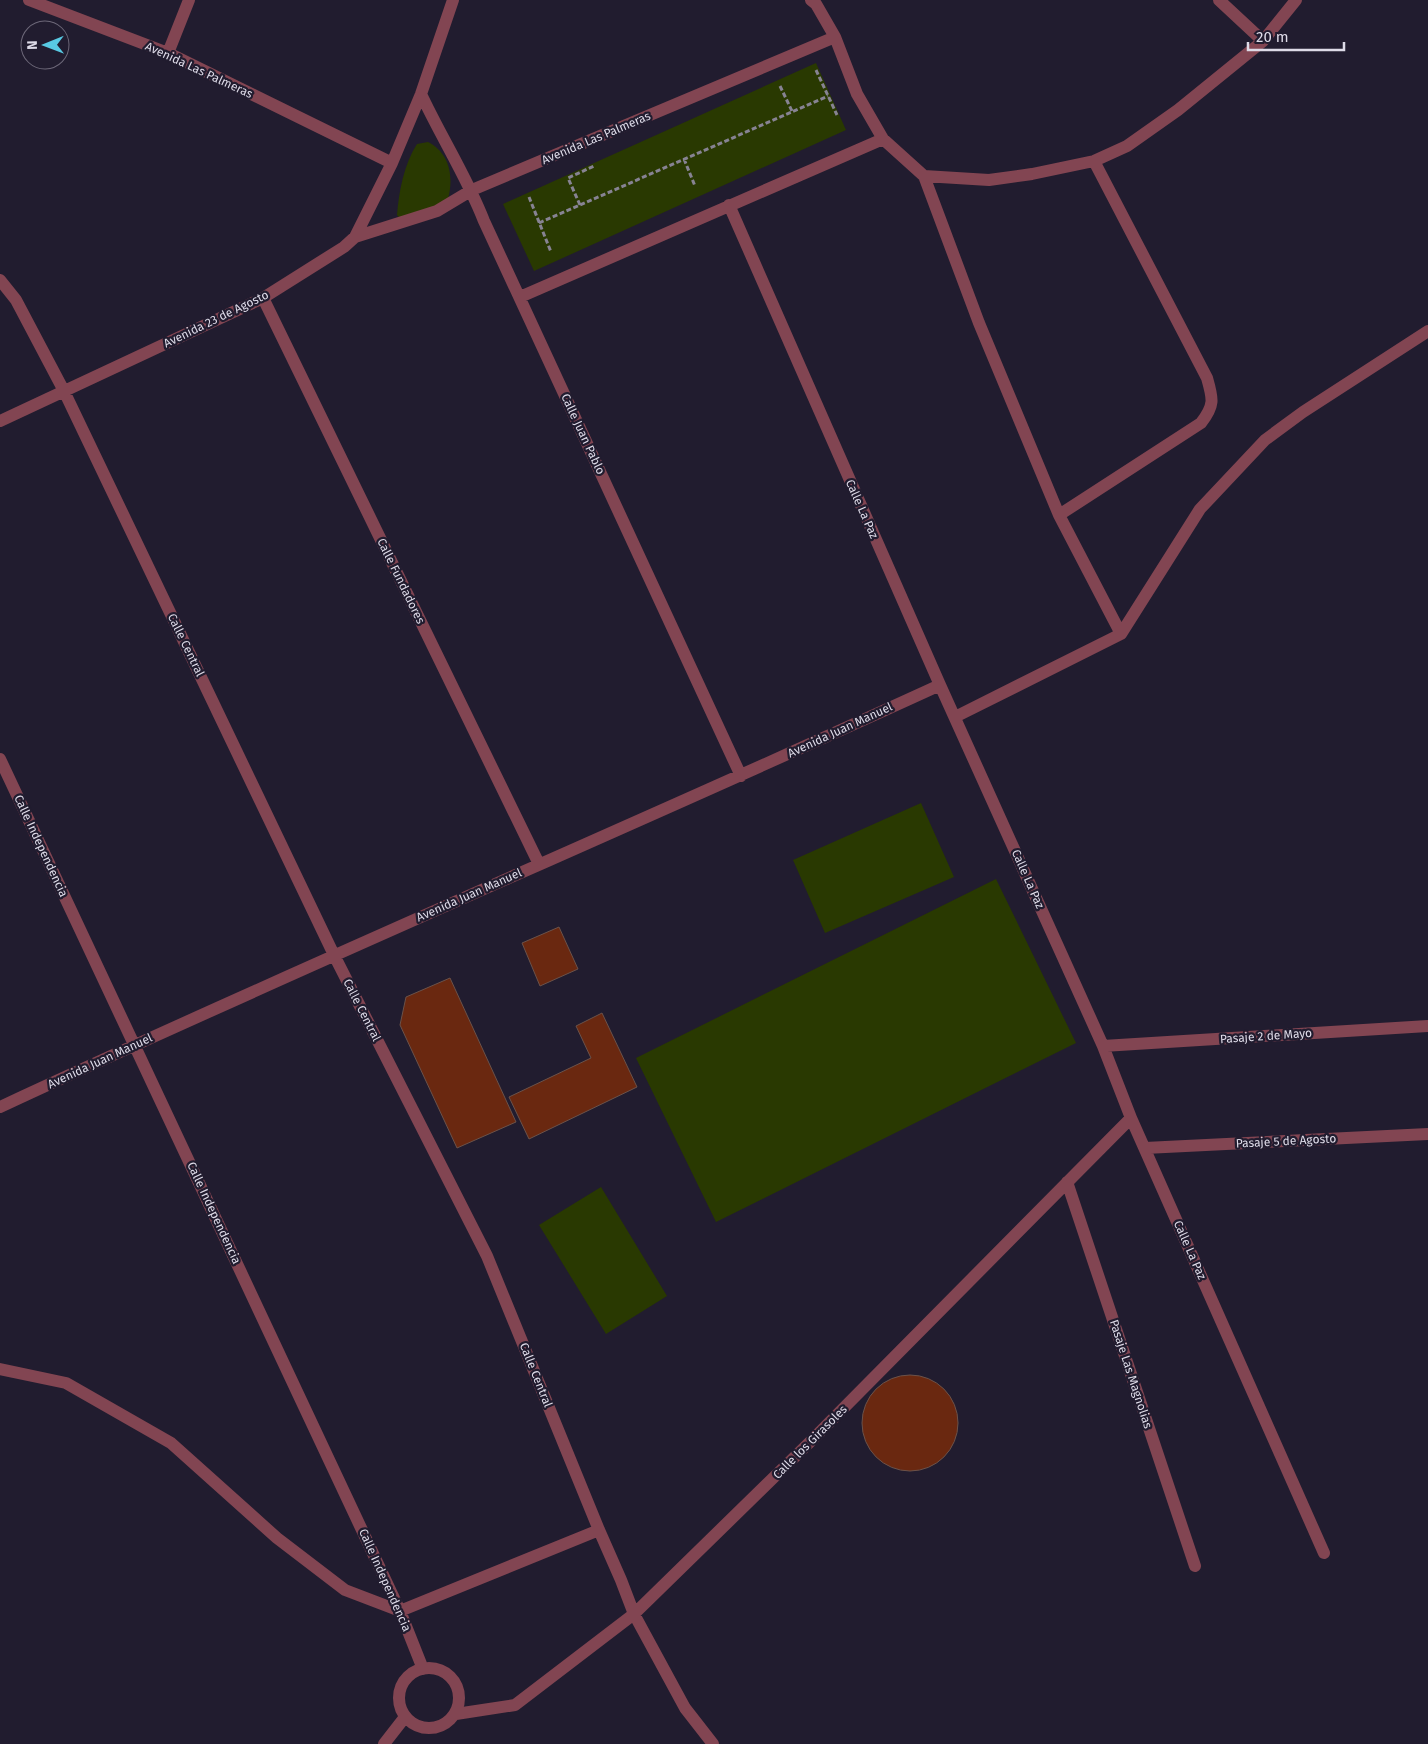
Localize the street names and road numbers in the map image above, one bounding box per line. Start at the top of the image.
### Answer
street label: Avenida Las Palmeras [143,39,255,101]
street label: Avenida Las Palmeras [539,109,653,167]
street label: Avenida 23 de Agosto [161,287,271,351]
street label: Calle Juan Pablo [558,391,608,477]
street label: Calle La Paz [843,477,881,541]
street label: Calle Fundadores [374,536,428,626]
street label: Calle Central [165,611,207,679]
street label: Avenida Juan Manuel [785,699,895,760]
street label: Calle Independencia [11,793,71,899]
street label: Calle La Paz [1009,847,1047,911]
street label: Avenida Juan Manuel [414,865,524,925]
street label: Calle Central [340,976,384,1044]
street label: Pasaje 2 de Mayo [1219,1026,1313,1046]
street label: Avenida Juan Manuel [45,1030,155,1091]
street label: Pasaje 5 de Agosto [1235,1131,1337,1151]
street label: Calle Independencia [184,1160,244,1266]
street label: Calle La Paz [1171,1218,1209,1282]
street label: Pasaje Las Magnolias [1107,1318,1155,1431]
street label: Calle Central [517,1341,555,1410]
street label: Calle los Girasoles [770,1402,850,1482]
street label: Calle Independencia [356,1526,414,1634]

